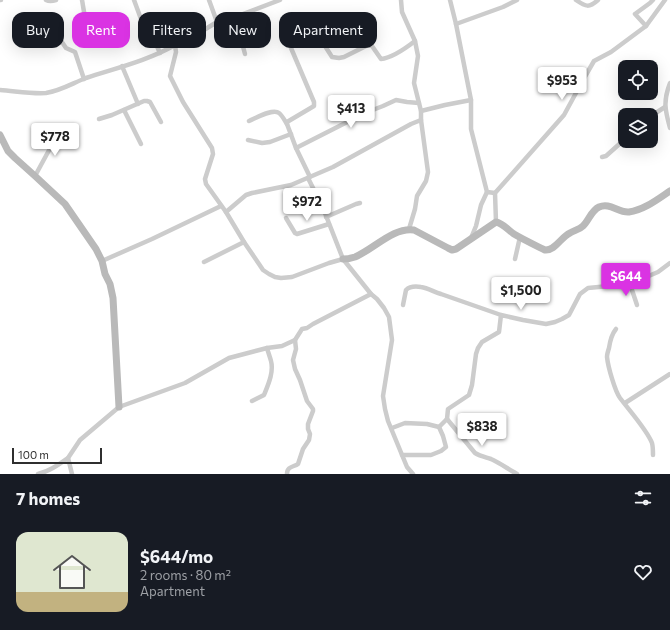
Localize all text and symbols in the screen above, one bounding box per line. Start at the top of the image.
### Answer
chip: Buy [12,12,64,48]
chip: Rent [72,12,130,48]
chip: Filters [138,12,206,48]
chip: New [214,12,271,48]
chip: Apartment [279,12,377,48]
map controls [618,60,658,148]
button: locate [618,60,658,100]
pin: $953 [538,67,586,101]
text: $953 [547,72,577,88]
pin: $413 [327,95,375,129]
text: $413 [337,100,365,116]
button: layers [618,108,658,148]
pin: $778 [31,123,79,157]
text: $778 [40,128,70,144]
pin: $972 [283,188,331,222]
text: $972 [292,193,322,209]
pin: $644 [602,263,650,297]
text: $644 [610,268,642,284]
pin: $1,500 [488,277,554,311]
text: $1,500 [500,282,542,298]
pin: $838 [458,413,506,447]
text: $838 [466,418,498,434]
scale bar [12,446,102,465]
text: 100 m [18,448,49,461]
icon: filters [632,487,654,509]
text: 7 homes [16,488,80,509]
text: $644/mo [140,546,213,567]
icon: home [48,548,96,596]
icon: heart [632,561,654,583]
text: 2 rooms · 80 m² [140,567,231,583]
text: Apartment [140,583,205,599]

